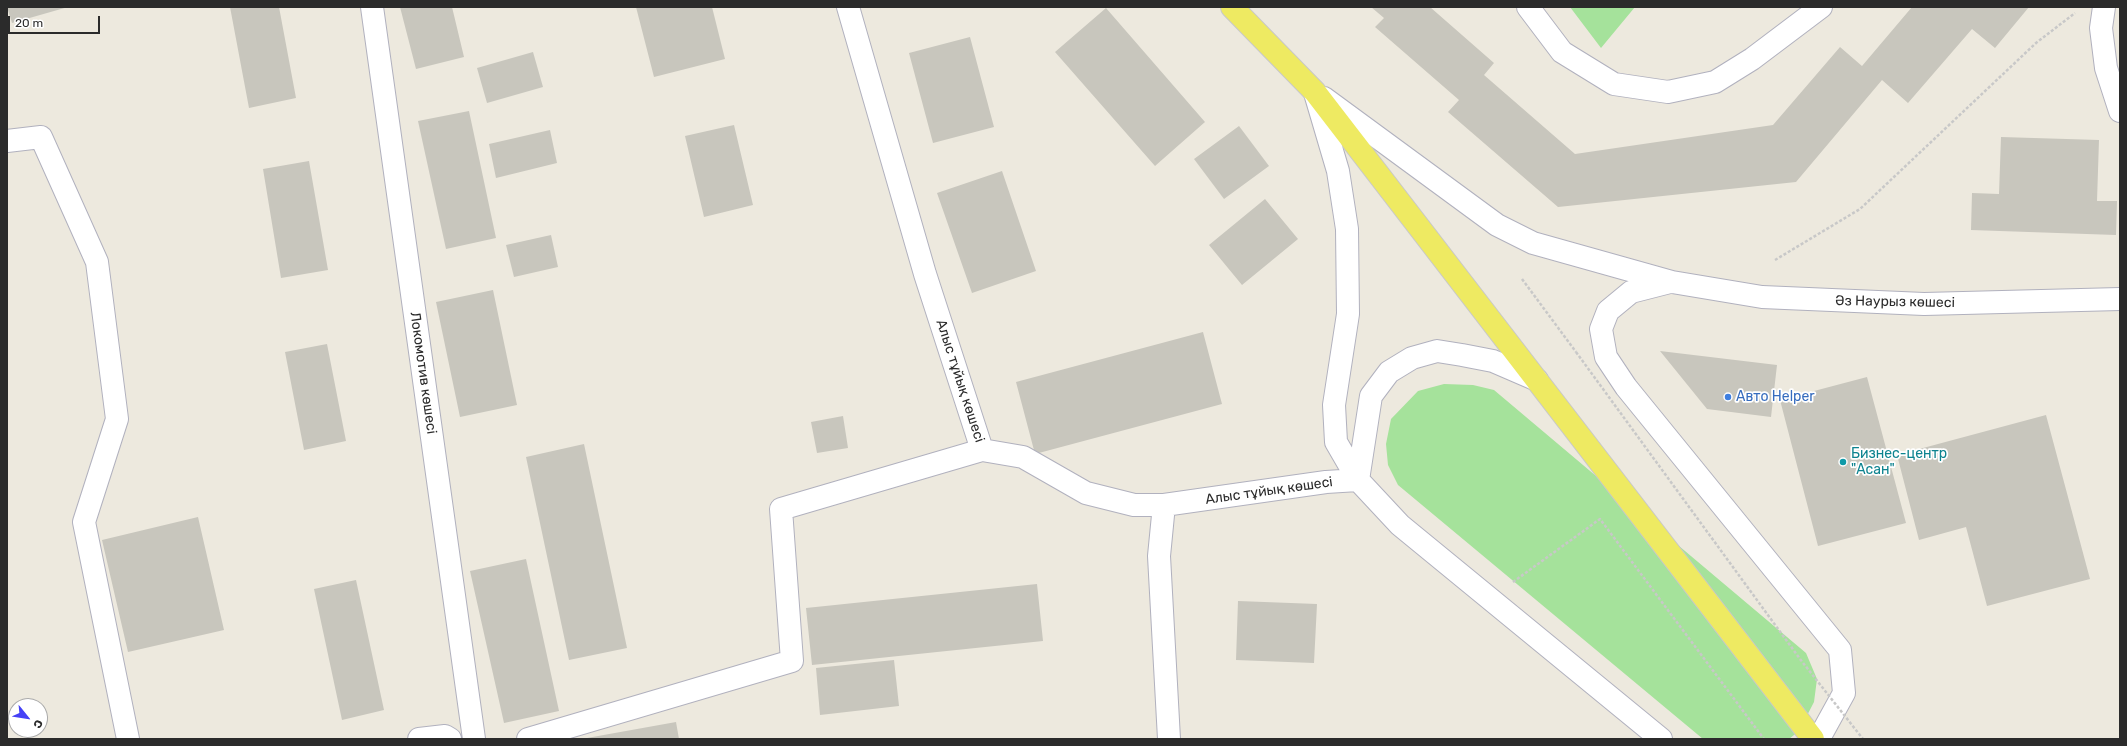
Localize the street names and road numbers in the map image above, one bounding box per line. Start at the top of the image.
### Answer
street label: Әз Наурыз көшесі [1835,293,1955,311]
street label: Локомотив көшесі [406,311,440,435]
street label: Алыс тұйық көшесі [932,317,988,445]
street label: Алыс тұйық көшесі [1204,474,1334,508]

